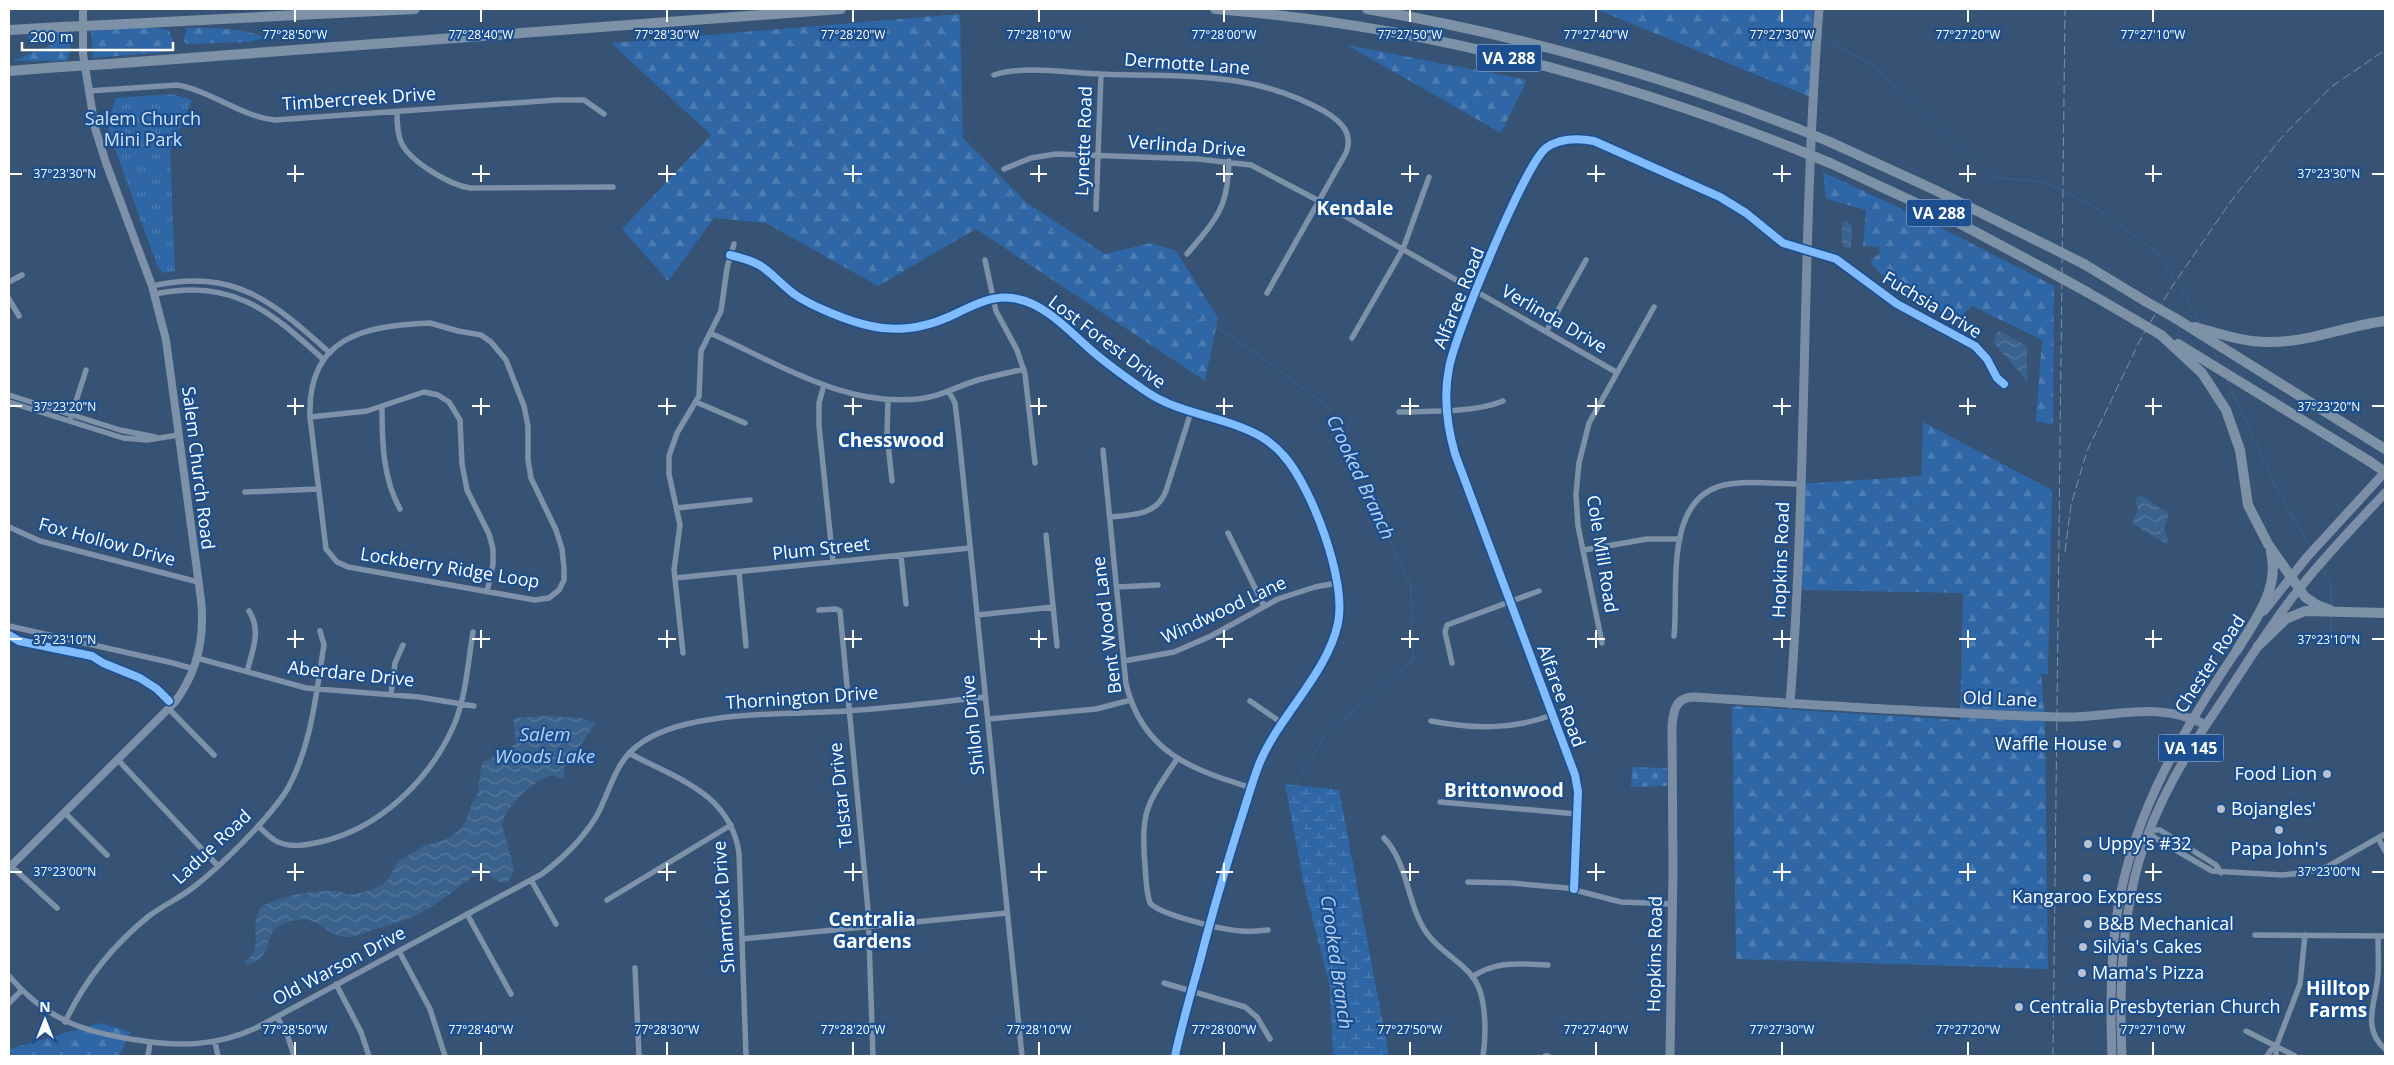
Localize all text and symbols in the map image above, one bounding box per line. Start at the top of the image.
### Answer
scale bar [22,20,174,52]
text: 200 m [30,26,74,46]
text: 77°28'50"W [263,26,327,43]
text: 77°28'40"W [449,26,513,43]
text: 77°28'30"W [635,26,699,43]
text: 77°28'20"W [821,26,885,43]
text: 77°28'10"W [1007,26,1071,43]
text: 77°28'00"W [1192,26,1256,43]
text: 77°27'50"W [1378,26,1442,43]
text: 77°27'40"W [1564,26,1628,43]
text: 77°27'30"W [1750,26,1814,43]
text: 77°27'20"W [1936,26,2000,43]
text: 77°27'10"W [2121,26,2185,43]
road number: VA 288 [1476,44,1542,72]
street label: Dermotte Lane [1123,47,1251,79]
street label: Timbercreek Drive [281,81,437,115]
street label: Lynette Road [1069,86,1097,196]
park label: Salem Church Mini Park [85,106,201,151]
street label: Verlinda Drive [1127,129,1247,161]
text: 37°23'30"N [34,165,96,182]
text: 37°23'30"N [2298,165,2360,182]
district label: Kendale [1317,195,1393,221]
road number: VA 288 [1906,200,1972,227]
street label: Alfaree Road [1427,243,1489,352]
street label: Fuchsia Drive [1878,265,1987,343]
street label: Verlinda Drive [1497,278,1612,358]
street label: Lost Forest Drive [1044,289,1171,393]
street label: Salem Church Road [177,385,221,551]
text: 37°23'20"N [34,398,96,415]
text: 37°23'20"N [2298,398,2360,415]
water label: Crooked Branch [1321,410,1401,544]
district label: Chesswood [838,427,944,453]
street label: Cole Mill Road [1582,493,1624,614]
street label: Hopkins Road [1766,501,1794,619]
street label: Fox Hollow Drive [36,511,178,571]
street label: Plum Street [771,531,871,565]
street label: Lockberry Ridge Loop [359,541,541,593]
street label: Bent Wood Lane [1086,555,1126,695]
street label: Windwood Lane [1157,570,1290,649]
street label: Chester Road [2168,610,2250,717]
text: 37°23'10"N [34,631,96,648]
text: 37°23'10"N [2298,631,2360,648]
street label: Alfaree Road [1532,641,1592,750]
street label: Aberdare Drive [287,654,416,692]
street label: Shiloh Drive [955,674,989,776]
street label: Thornington Drive [725,680,879,714]
street label: Old Lane [1962,685,2038,711]
water label: Salem Woods Lake [495,721,595,769]
place label: Waffle House [1995,731,2107,755]
road number: VA 145 [2158,734,2224,761]
marker: Waffle House [2111,738,2123,750]
street label: Telstar Drive [823,741,857,849]
place label: Food Lion [2235,761,2317,785]
marker: Food Lion [2321,768,2333,780]
district label: Brittonwood [1444,777,1564,803]
place label: Bojangles' [2231,796,2316,820]
marker: Bojangles' [2215,803,2227,815]
street label: Ladue Road [167,804,256,889]
marker: Papa John's [2273,824,2285,836]
place label: Uppy's #32 [2098,831,2192,855]
place label: Papa John's [2231,836,2327,860]
marker: Uppy's #32 [2082,838,2094,850]
street label: Shamrock Drive [706,840,740,974]
text: 37°23'00"N [34,863,96,880]
text: 37°23'00"N [2298,863,2360,880]
marker: Kangaroo Express [2081,872,2093,884]
place label: Kangaroo Express [2012,884,2162,908]
water label: Crooked Branch [1315,893,1359,1031]
street label: Hopkins Road [1641,896,1667,1012]
district label: Centralia Gardens [828,906,916,954]
place label: B&B Mechanical [2098,911,2234,935]
marker: B&B Mechanical [2082,918,2094,930]
street label: Old Warson Drive [268,920,409,1010]
place label: Silvia's Cakes [2093,934,2202,958]
marker: Silvia's Cakes [2077,941,2089,953]
place label: Mama's Pizza [2092,960,2204,984]
marker: Mama's Pizza [2076,967,2088,979]
district label: Hilltop Farms [2306,975,2370,1023]
place label: Centralia Presbyterian Church [2029,994,2281,1018]
north arrow [20,995,70,1045]
text: N [39,997,51,1016]
marker: Centralia Presbyterian Church [2013,1001,2025,1013]
text: 77°28'50"W [263,1021,327,1038]
text: 77°28'40"W [449,1021,513,1038]
text: 77°28'30"W [635,1021,699,1038]
text: 77°28'20"W [821,1021,885,1038]
text: 77°28'10"W [1007,1021,1071,1038]
text: 77°28'00"W [1192,1021,1256,1038]
text: 77°27'50"W [1378,1021,1442,1038]
text: 77°27'40"W [1564,1021,1628,1038]
text: 77°27'30"W [1750,1021,1814,1038]
text: 77°27'20"W [1936,1021,2000,1038]
text: 77°27'10"W [2121,1021,2185,1038]

